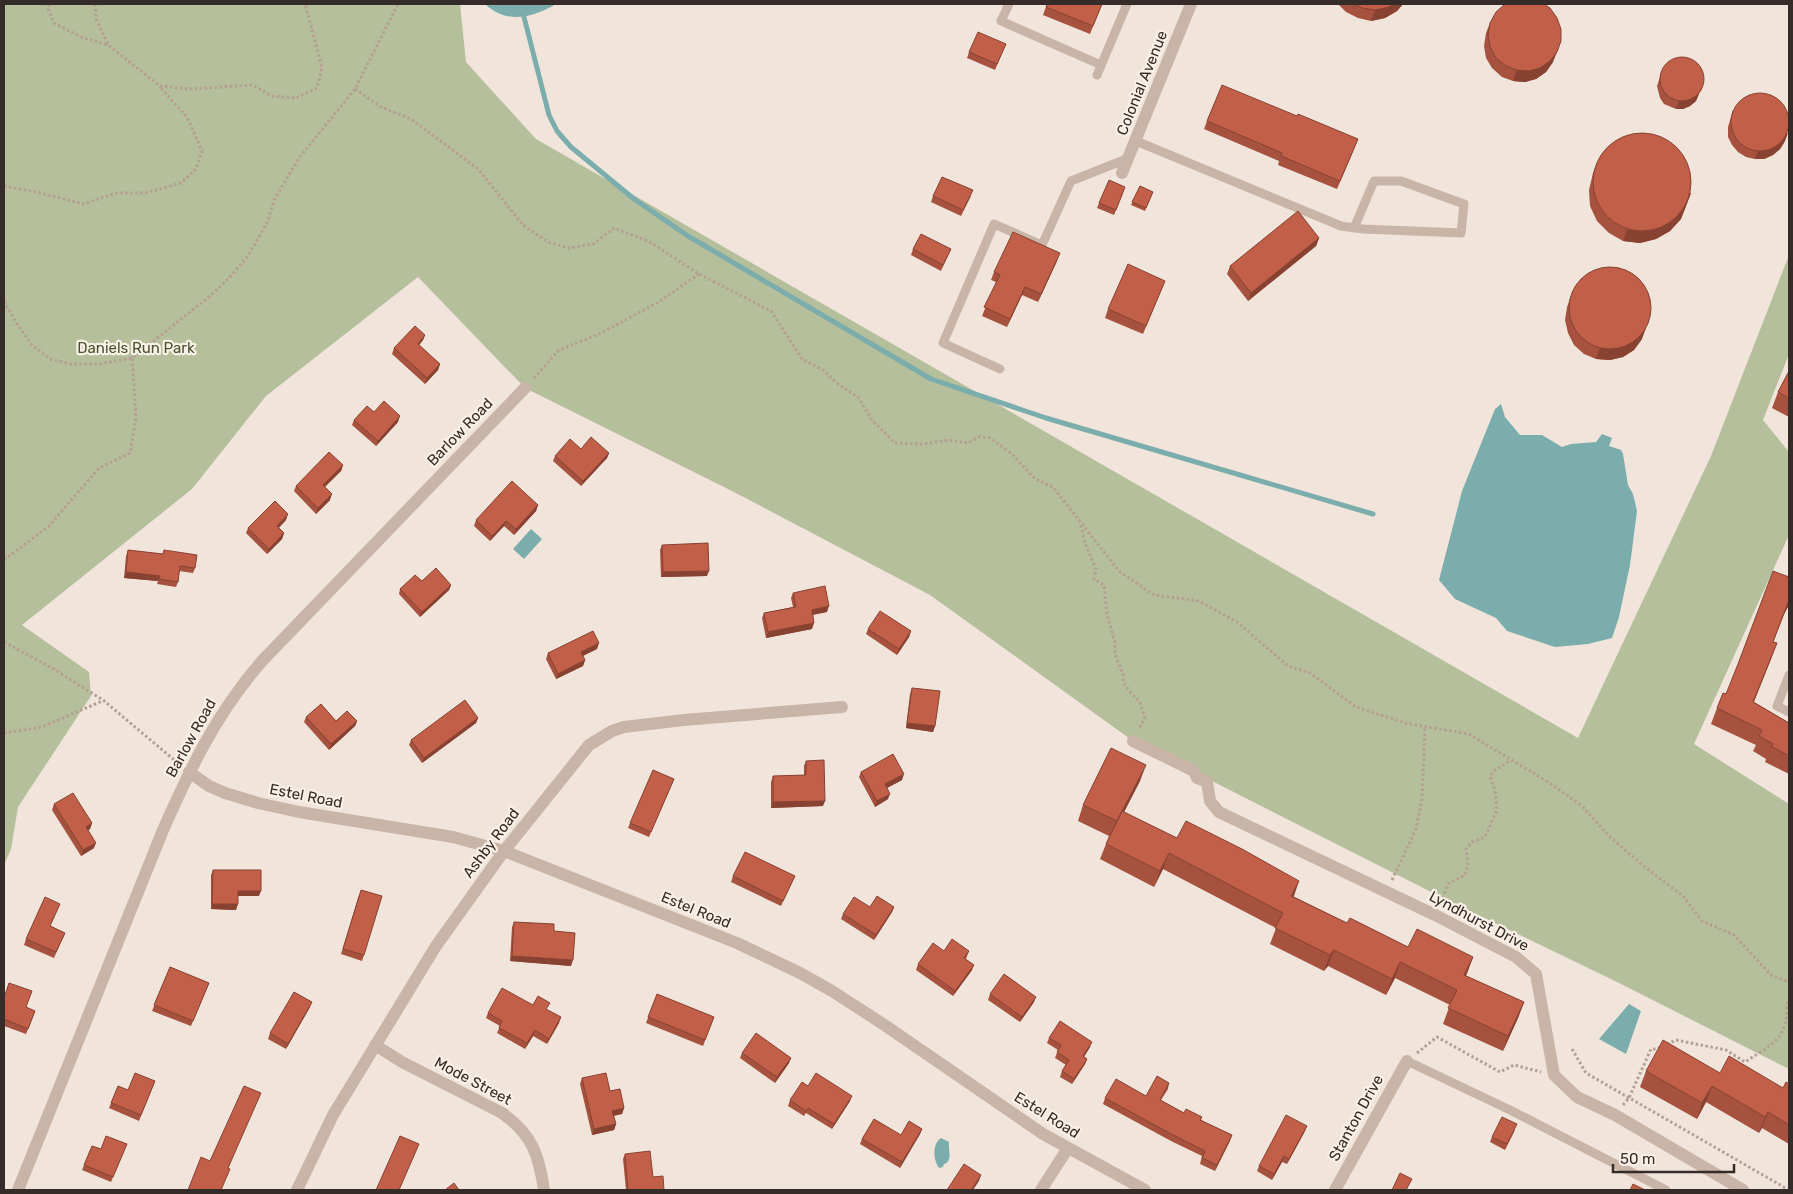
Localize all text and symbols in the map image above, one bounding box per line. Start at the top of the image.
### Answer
street label: Colonial Avenue [1113,28,1171,138]
park label: Daniels Run Park [77,339,195,357]
street label: Barlow Road [423,394,497,470]
street label: Barlow Road [162,696,220,780]
street label: Estel Road [268,780,344,812]
street label: Ashby Road [459,805,523,881]
street label: Lyndhurst Drive [1426,887,1532,955]
street label: Estel Road [658,888,734,932]
street label: Mode Street [431,1053,515,1109]
street label: Stanton Drive [1325,1072,1387,1164]
street label: Estel Road [1011,1088,1083,1142]
scale bar [1613,1142,1734,1174]
text: 50 m [1620,1150,1655,1168]

